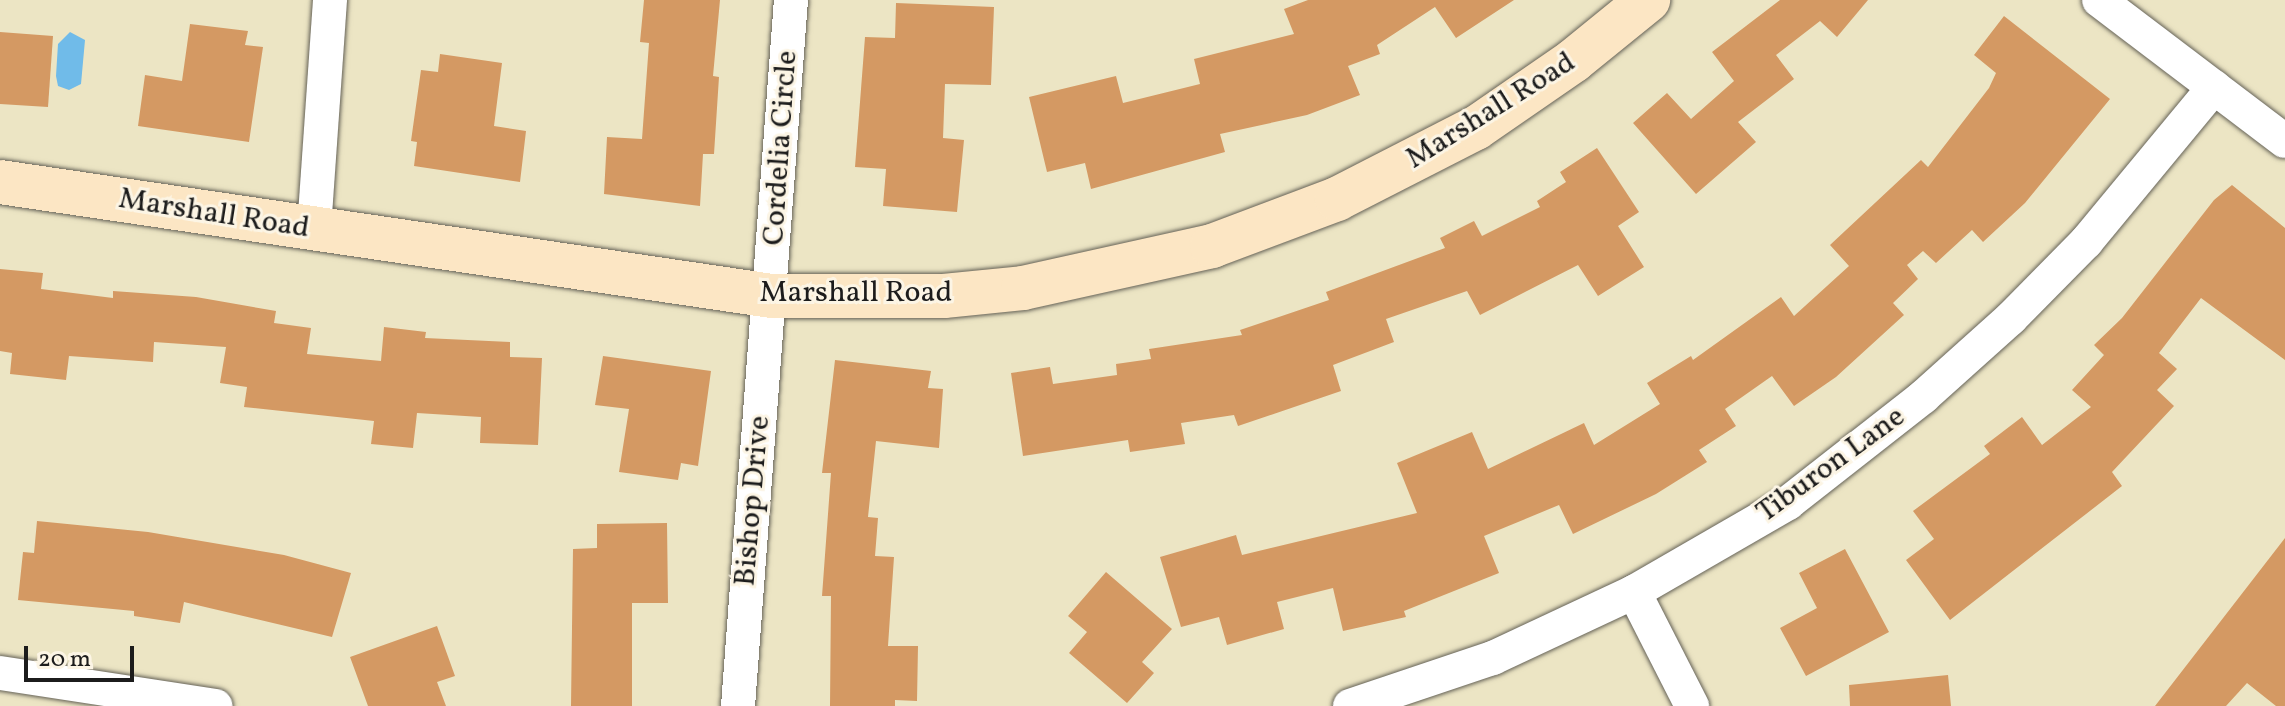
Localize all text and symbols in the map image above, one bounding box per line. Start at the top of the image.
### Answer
street label: Marshall Road [1400,45,1582,177]
street label: Cordelia Circle [756,49,806,247]
street label: Marshall Road [116,181,312,247]
street label: Marshall Road [760,275,952,311]
street label: Tiburon Lane [1750,399,1912,531]
street label: Bishop Drive [728,414,778,588]
scale bar [28,630,138,680]
text: 20 m [38,643,91,677]

